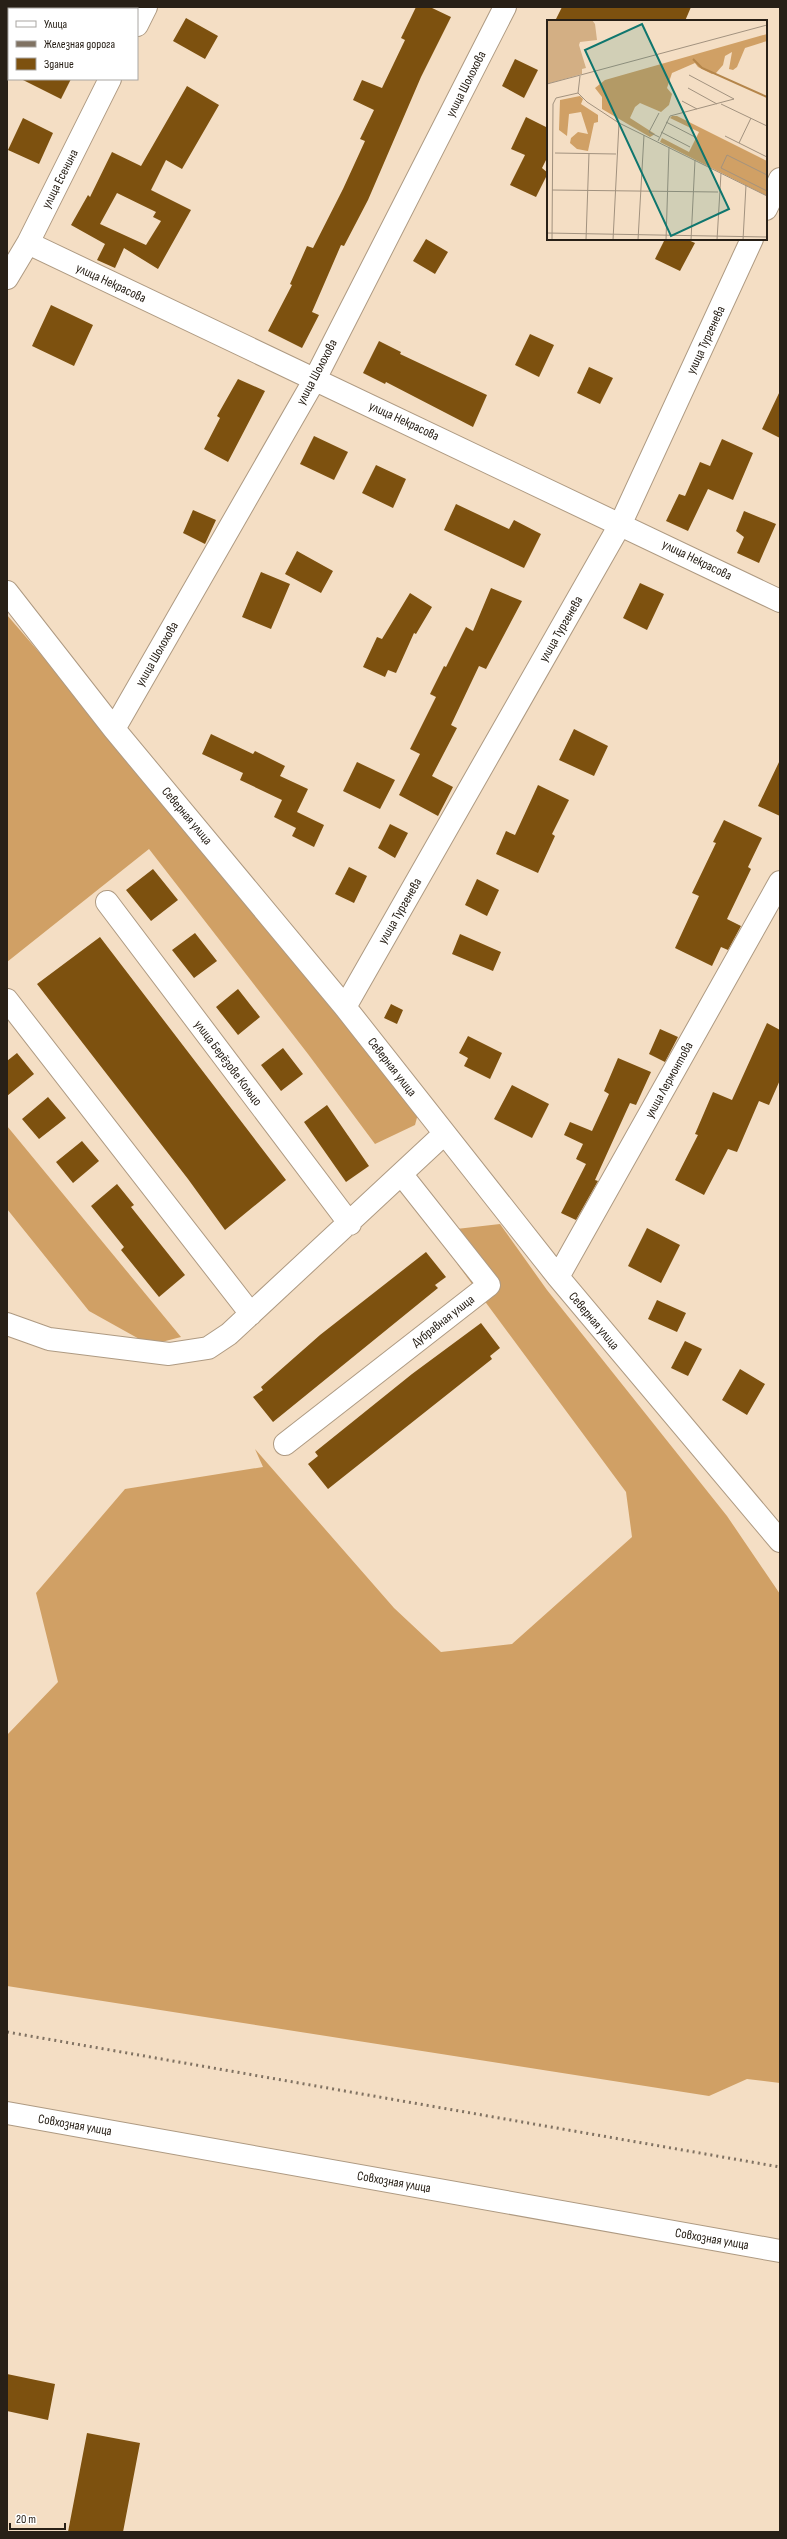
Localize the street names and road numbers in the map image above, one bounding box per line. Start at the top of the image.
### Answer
street label: улица Шолохова [443,48,489,120]
street label: улица Есенина [38,147,82,211]
street label: улица Некрасова [73,260,149,306]
street label: улица Тургенева [683,303,729,377]
street label: улица Шолохова [293,336,341,408]
street label: улица Некрасова [366,398,442,444]
street label: улица Некрасова [660,536,734,584]
street label: улица Тургенева [536,593,586,665]
street label: улица Шолохова [132,619,182,689]
street label: Северная улица [158,784,216,848]
street label: улица Тургенева [375,875,425,947]
street label: улица Берёзове Кольцо [191,1017,265,1109]
street label: Северная улица [364,1034,420,1100]
street label: улица Лермонтова [641,1039,697,1121]
street label: Северная улица [565,1289,623,1353]
street label: Дубравная улица [408,1292,478,1350]
street label: Совхозная улица [37,2111,113,2139]
street label: Совхозная улица [356,2168,432,2196]
street label: Совхозная улица [674,2225,750,2253]

